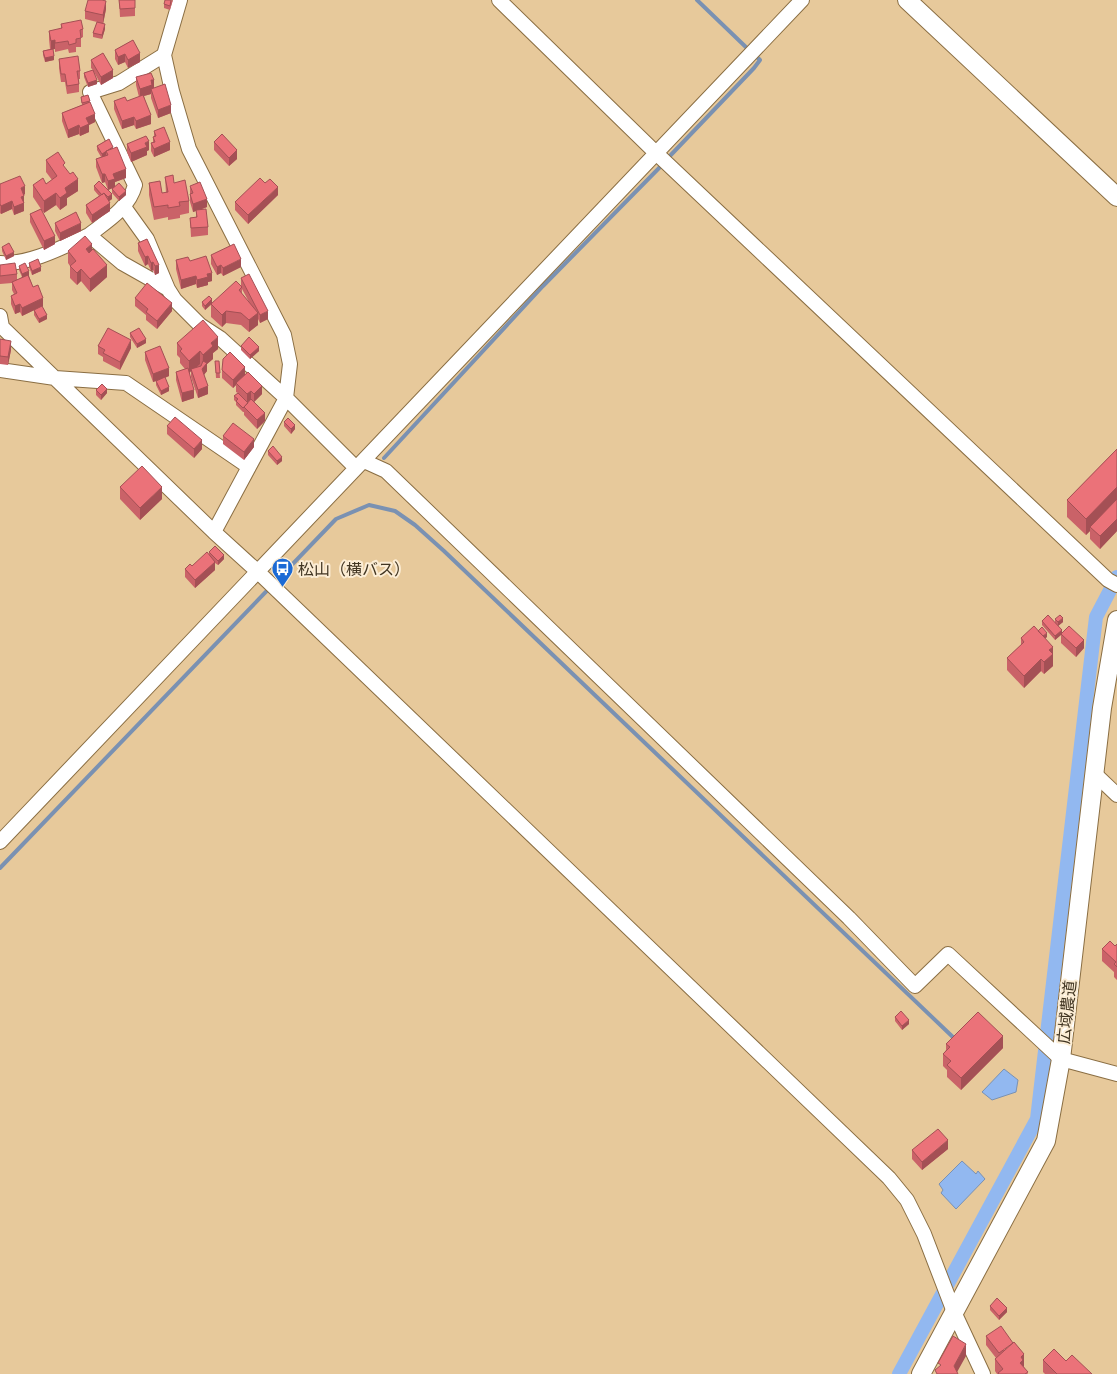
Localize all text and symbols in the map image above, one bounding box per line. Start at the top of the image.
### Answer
bus stop icon: 松山（横バス） [270,556,294,587]
place label: 松山（横バス） [298,559,410,578]
street label: 広域農道 [1053,979,1079,1045]

